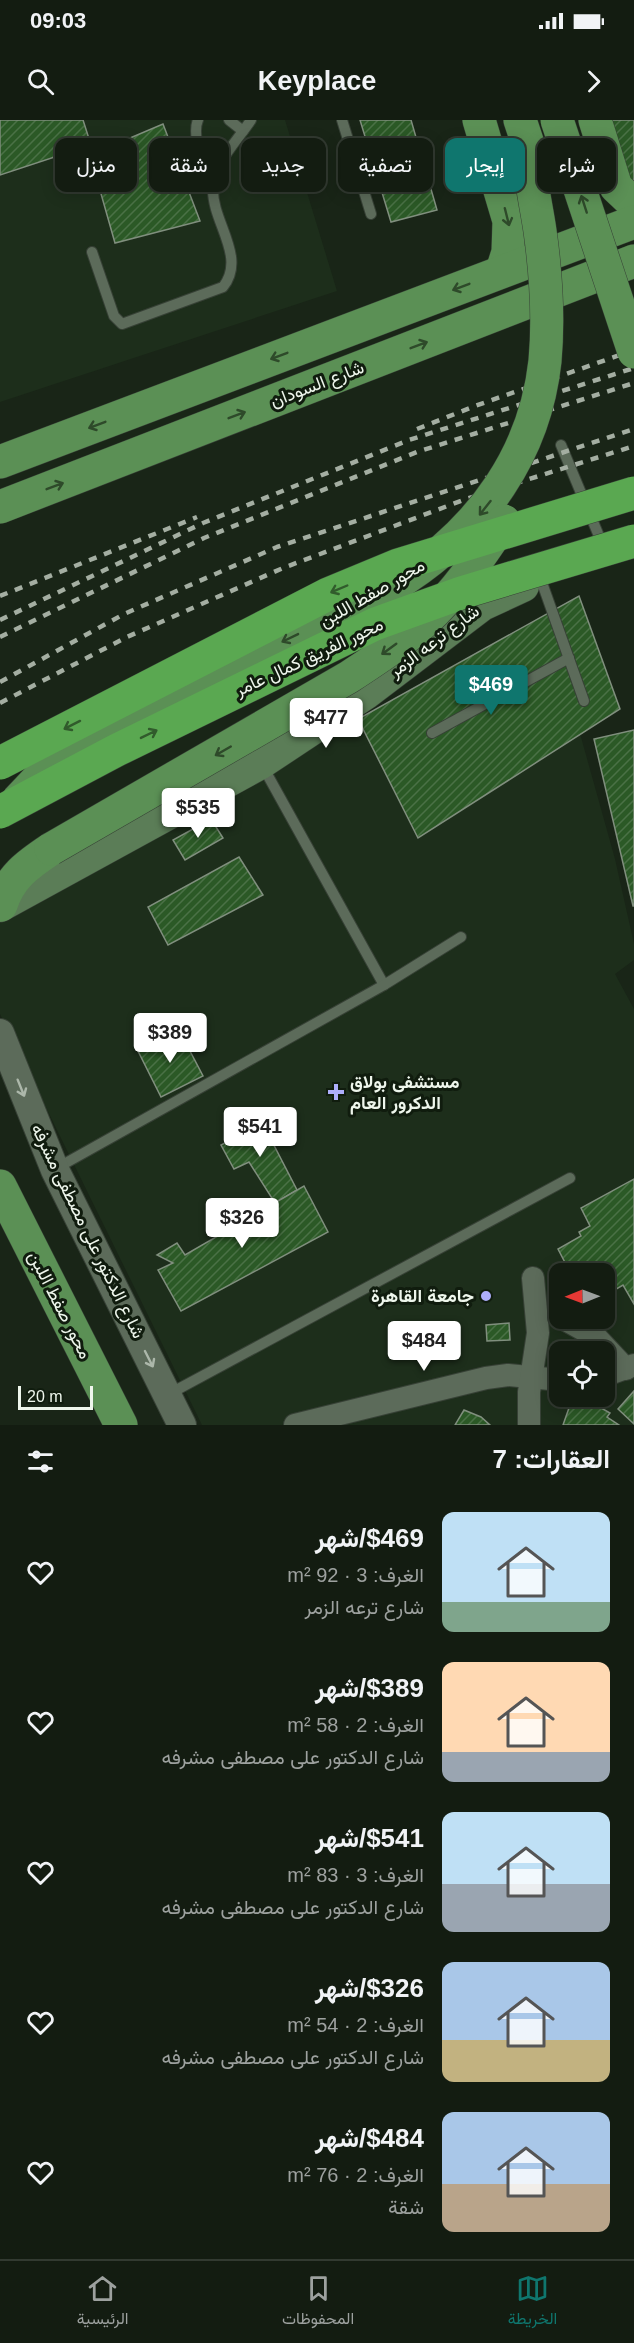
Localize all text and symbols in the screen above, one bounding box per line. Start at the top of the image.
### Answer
text: 09:03 [30,8,86,33]
icon: search [24,65,57,98]
icon: forward [577,65,610,98]
text: Keyplace [258,66,376,96]
chip: منزل [55,138,137,192]
chip: شقة [149,138,229,192]
chip: جديد [241,138,326,192]
chip: تصفية [338,138,433,192]
chip: إيجار [445,138,525,192]
chip: شراء [537,138,616,192]
one-way arrow [578,195,589,214]
one-way arrow [502,207,514,226]
one-way arrow [452,282,471,293]
one-way arrow [409,339,427,350]
one-way arrow [270,351,289,362]
street label: شارع السودان [267,357,367,413]
one-way arrow [227,409,245,420]
one-way arrow [88,421,107,432]
one-way arrow [45,479,63,490]
one-way arrow [479,500,492,516]
street label: محور صفط اللبن [316,555,429,632]
one-way arrow [331,584,349,596]
street label: شارع ترعه الزمر [384,601,484,684]
street label: محور الفريق كمال عامر [231,614,387,701]
one-way arrow [282,633,300,645]
one-way arrow [382,643,398,656]
pin: $469 [455,665,527,716]
text: $469 [469,673,513,695]
pin: $477 [290,698,362,749]
text: $477 [304,706,348,728]
one-way arrow [63,720,81,731]
one-way arrow [140,727,158,739]
one-way arrow [215,745,232,757]
pin: $535 [162,788,234,839]
text: $535 [176,796,220,818]
pin: $389 [134,1013,206,1064]
text: $389 [148,1021,192,1043]
place label: مستشفى بولاق الدكرور العام [350,1072,460,1115]
one-way arrow [16,1078,27,1097]
marker: مستشفى بولاق الدكرور العام [327,1083,345,1101]
pin: $541 [224,1107,296,1158]
text: $541 [238,1115,282,1137]
street label: شارع الدكتور على مصطفى مشرفه [25,1120,149,1342]
pin: $326 [206,1198,278,1249]
text: $326 [220,1206,264,1228]
street label: محور صفط اللبن [23,1248,96,1363]
north arrow [549,1263,615,1329]
map controls [549,1263,615,1407]
place label: جامعة القاهرة [371,1286,474,1307]
marker: جامعة القاهرة [479,1289,493,1303]
pin: $484 [388,1321,460,1372]
text: $484 [402,1329,446,1351]
button: locate [549,1341,615,1407]
one-way arrow [144,1350,156,1368]
scale bar [18,1383,93,1410]
text: 20 m [27,1388,63,1405]
text: العقارات: 7 [492,1444,610,1474]
icon: filters [24,1445,57,1478]
text: $469/شهر [315,1523,424,1553]
icon: home [490,1536,562,1608]
icon: heart [24,1556,57,1589]
text: الغرف: 3 · 92 m² [287,1564,424,1586]
text: شارع ترعه الزمر [305,1596,424,1618]
text: $389/شهر [315,1673,424,1703]
icon: home [490,1686,562,1758]
icon: heart [24,1706,57,1739]
text: الغرف: 2 · 58 m² [287,1714,424,1736]
text: شارع الدكتور على مصطفى مشرفه [161,1746,424,1768]
text: $541/شهر [315,1823,424,1853]
icon: home [490,1836,562,1908]
icon: heart [24,1856,57,1889]
text: الغرف: 3 · 83 m² [287,1864,424,1886]
text: شارع الدكتور على مصطفى مشرفه [161,1896,424,1918]
text: $326/شهر [315,1973,424,2003]
icon: home [490,1986,562,2058]
icon: heart [24,2006,57,2039]
text: الغرف: 2 · 54 m² [287,2014,424,2036]
text: شارع الدكتور على مصطفى مشرفه [161,2046,424,2068]
text: $484/شهر [315,2123,424,2153]
icon: home [490,2136,562,2208]
icon: heart [24,2156,57,2189]
text: الغرف: 2 · 76 m² [287,2164,424,2186]
text: شقة [388,2196,424,2218]
tab: الرئيسية [77,2272,129,2333]
tab: المحفوظات [282,2272,354,2333]
tab: الخريطة [508,2272,557,2333]

